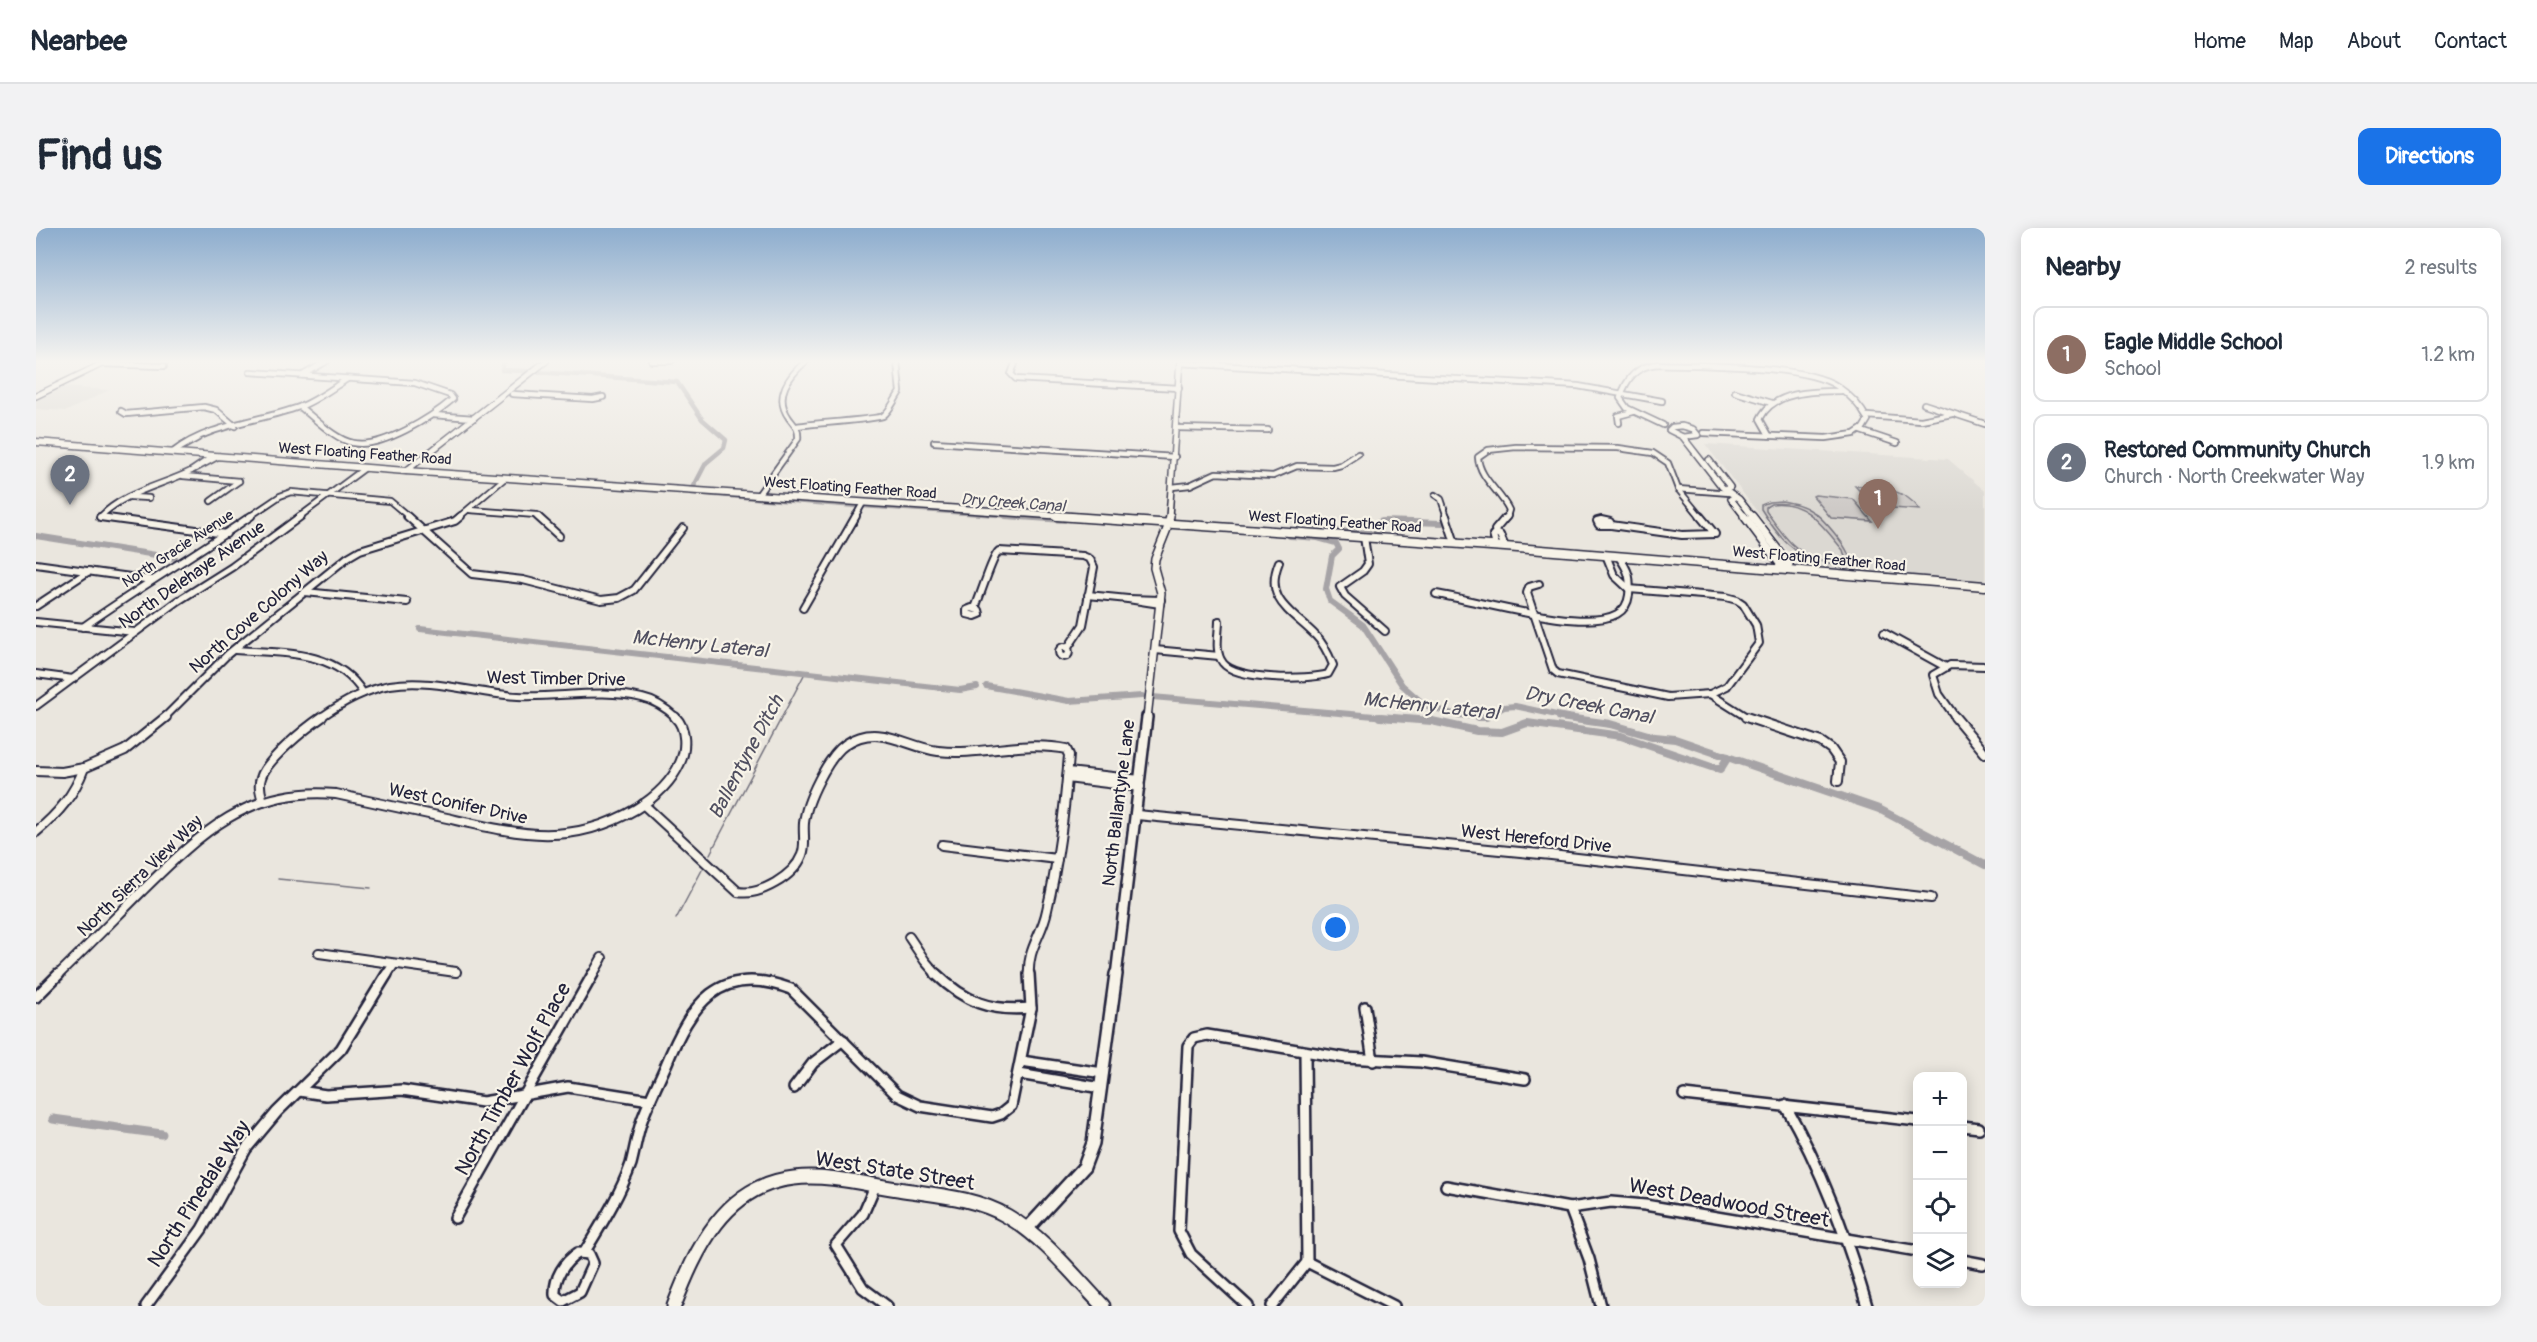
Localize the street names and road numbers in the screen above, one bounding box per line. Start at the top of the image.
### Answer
street label: West Floating Feather Road [278,438,452,470]
street label: West Floating Feather Road [763,472,937,504]
street label: North Gracie Avenue [119,506,238,592]
street label: West Floating Feather Road [1248,506,1422,538]
street label: North Delehaye Avenue [114,516,270,634]
street label: West Floating Feather Road [1732,542,1906,576]
street label: North Cove Colony Way [185,545,334,679]
street label: West Timber Drive [486,666,626,692]
street label: North Ballantyne Lane [1097,718,1141,888]
street label: West Conifer Drive [386,778,530,830]
street label: North Sierra View Way [72,810,208,942]
street label: West Hereford Drive [1460,820,1612,858]
street label: North Timber Wolf Place [449,977,578,1180]
street label: North Pinedale Way [141,1115,257,1273]
street label: West State Street [813,1145,977,1197]
street label: West Deadwood Street [1627,1172,1832,1234]

